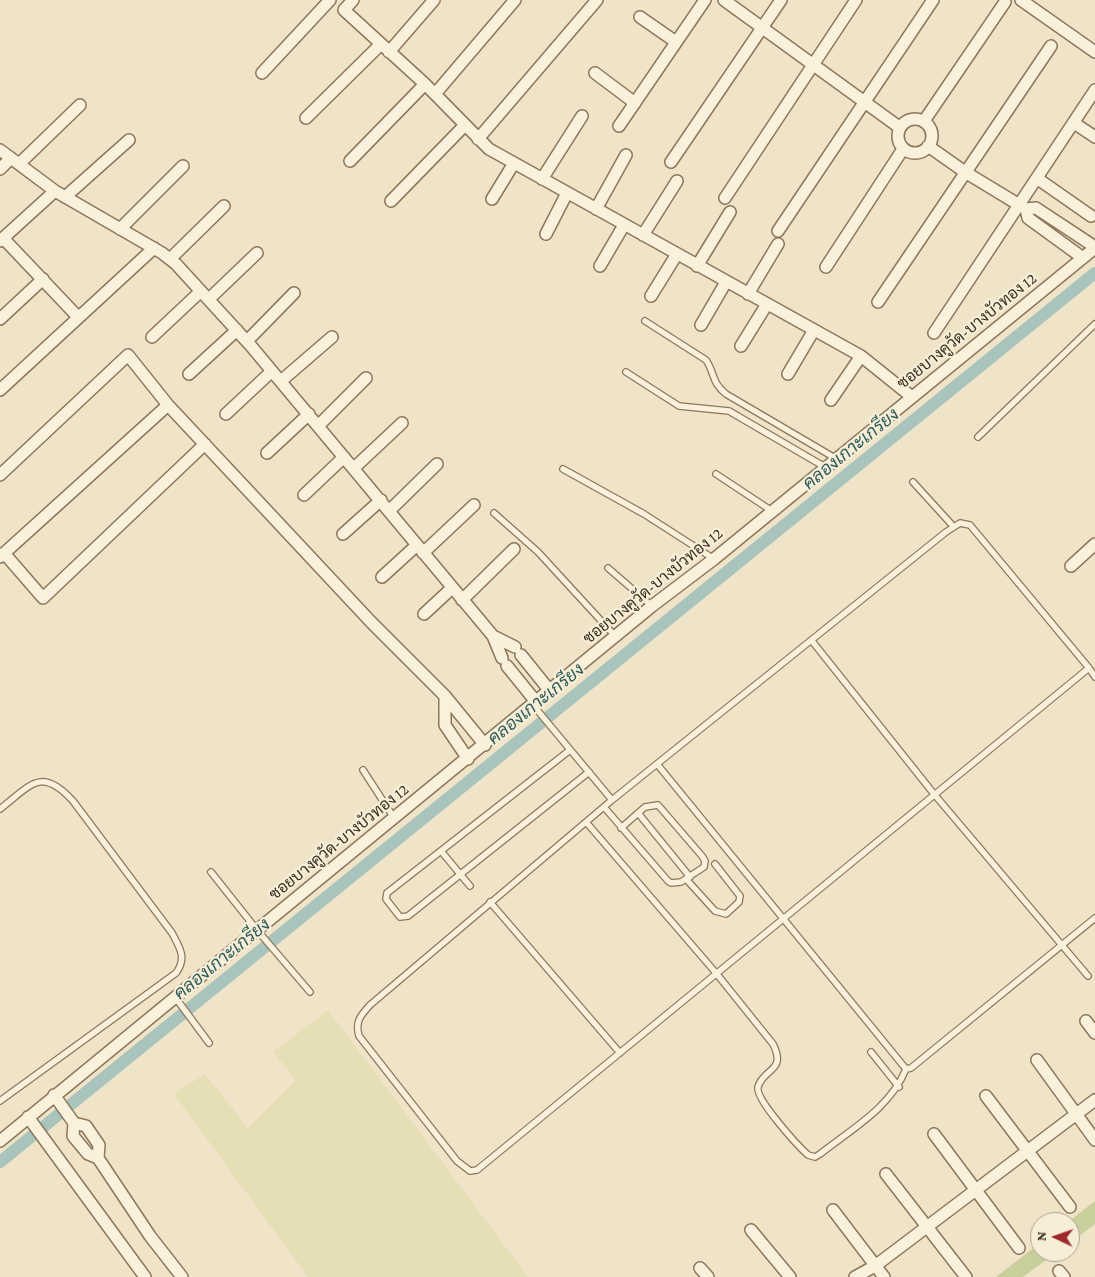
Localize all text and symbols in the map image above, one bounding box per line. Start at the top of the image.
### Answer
street label: ซอยบางคูวัด-บางบัวทอง 12 [893,269,1041,393]
water label: คลองเกาะเกรียง [799,404,903,494]
street label: ซอยบางคูวัด-บางบัวทอง 12 [579,524,727,648]
water label: คลองเกาะเกรียง [484,659,588,749]
street label: ซอยบางคูวัด-บางบัวทอง 12 [265,780,413,904]
water label: คลองเกาะเกรียง [170,914,274,1004]
north arrow [1030,1212,1080,1262]
text: N [1033,1231,1049,1241]

